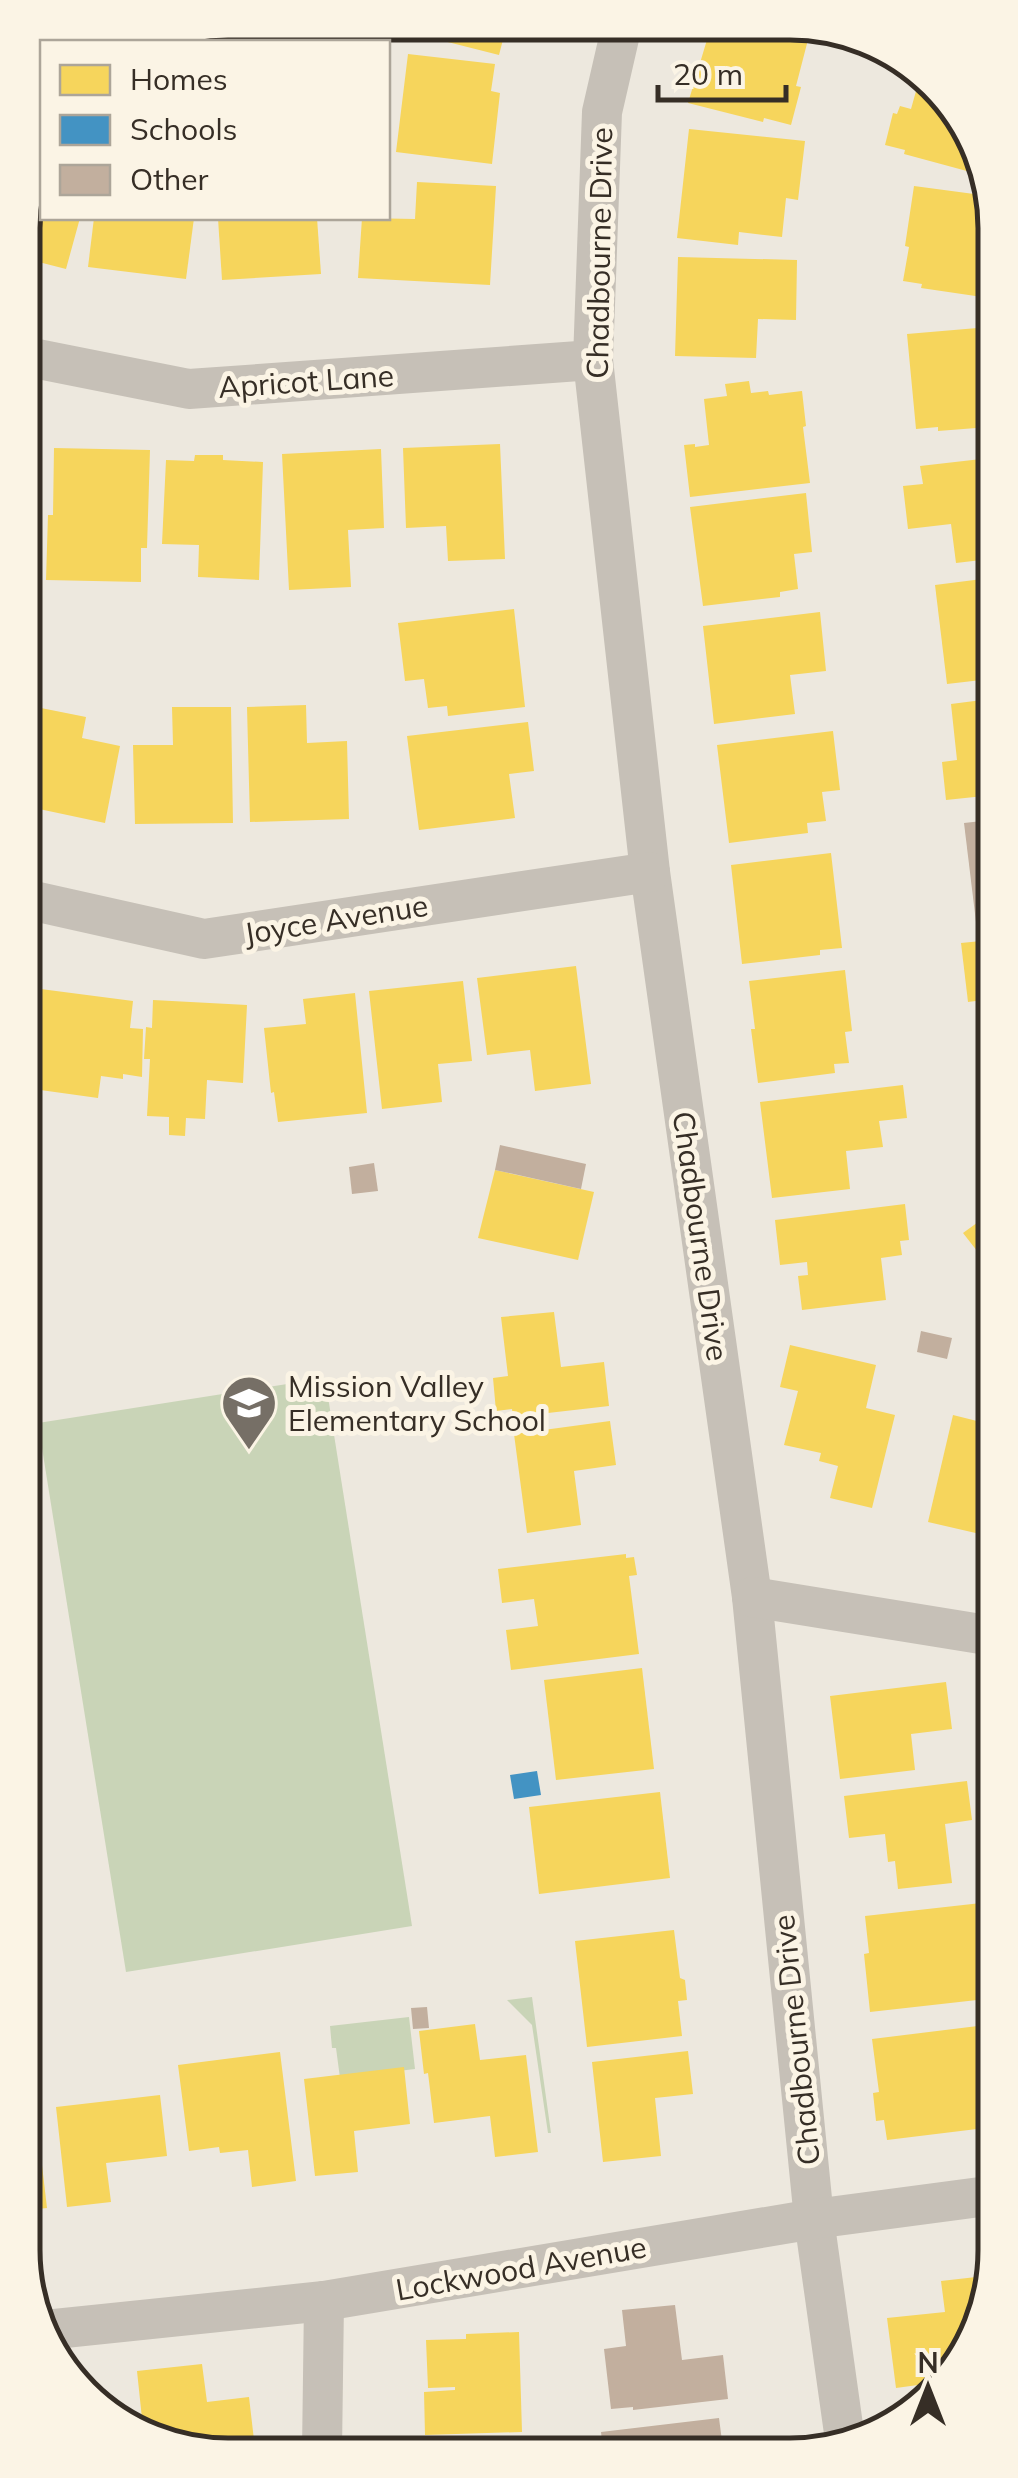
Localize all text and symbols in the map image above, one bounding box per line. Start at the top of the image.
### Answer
legend [40,40,390,220]
scale bar [658,40,786,102]
text: 20 m [673,55,743,93]
text: Homes [130,60,228,98]
text: Schools [130,110,237,148]
street label: Chadbourne Drive [578,127,620,379]
text: Other [130,160,209,198]
street label: Apricot Lane [217,356,395,406]
street label: Joyce Avenue [241,886,431,952]
street label: Chadbourne Drive [665,1109,737,1363]
place label: Mission Valley Elementary School [288,1367,546,1439]
school or university icon: Mission Valley Elementary School [219,1373,279,1452]
street label: Chadbourne Drive [764,1913,828,2167]
street label: Lockwood Avenue [393,2227,649,2309]
north arrow [878,2338,978,2438]
text: N [917,2345,939,2380]

